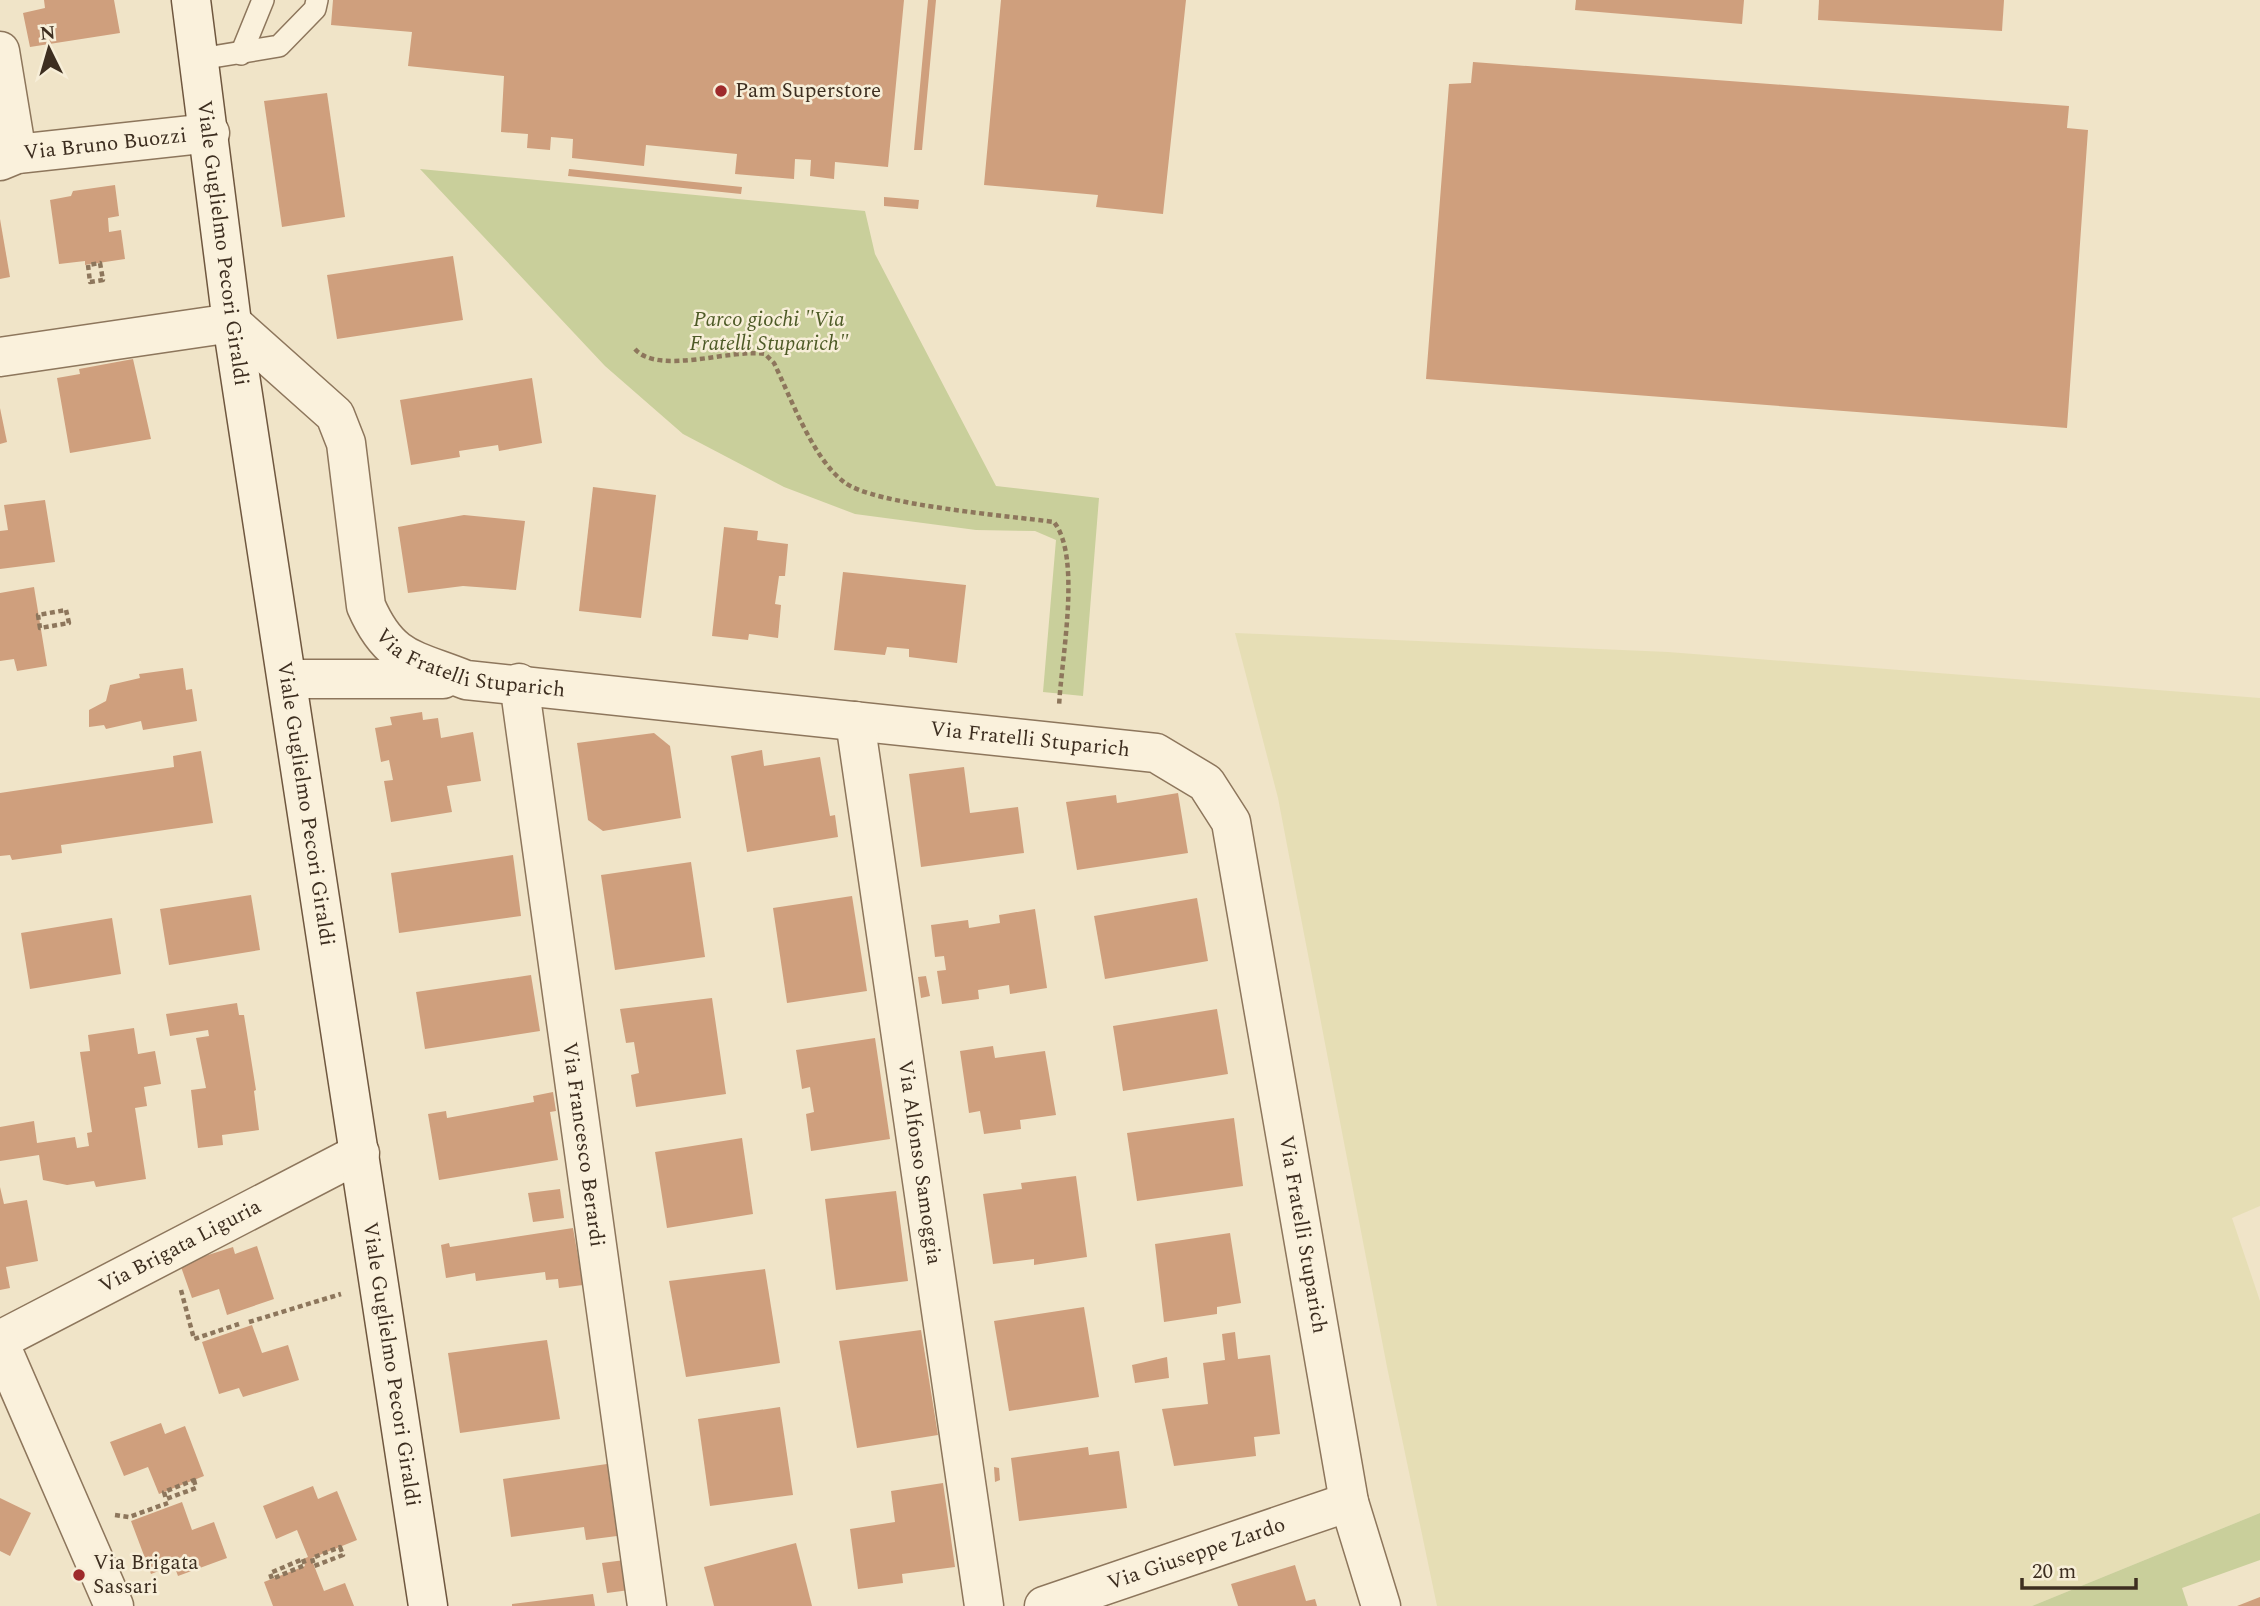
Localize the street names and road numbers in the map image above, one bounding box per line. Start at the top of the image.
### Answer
street label: Viale Guglielmo Pecori Giraldi [188,98,257,388]
street label: Via Bruno Buozzi [22,120,188,169]
street label: Via Fratelli Stuparich [367,621,567,706]
street label: Viale Guglielmo Pecori Giraldi [268,659,343,948]
street label: Via Fratelli Stuparich [929,713,1132,766]
street label: Via Francesco Berardi [553,1040,613,1249]
street label: Via Alfonso Samoggia [889,1058,950,1268]
street label: Via Fratelli Stuparich [1270,1133,1336,1336]
street label: Via Brigata Liguria [93,1191,268,1302]
street label: Viale Guglielmo Pecori Giraldi [354,1220,429,1509]
street label: Via Giuseppe Zardo [1103,1509,1290,1599]

